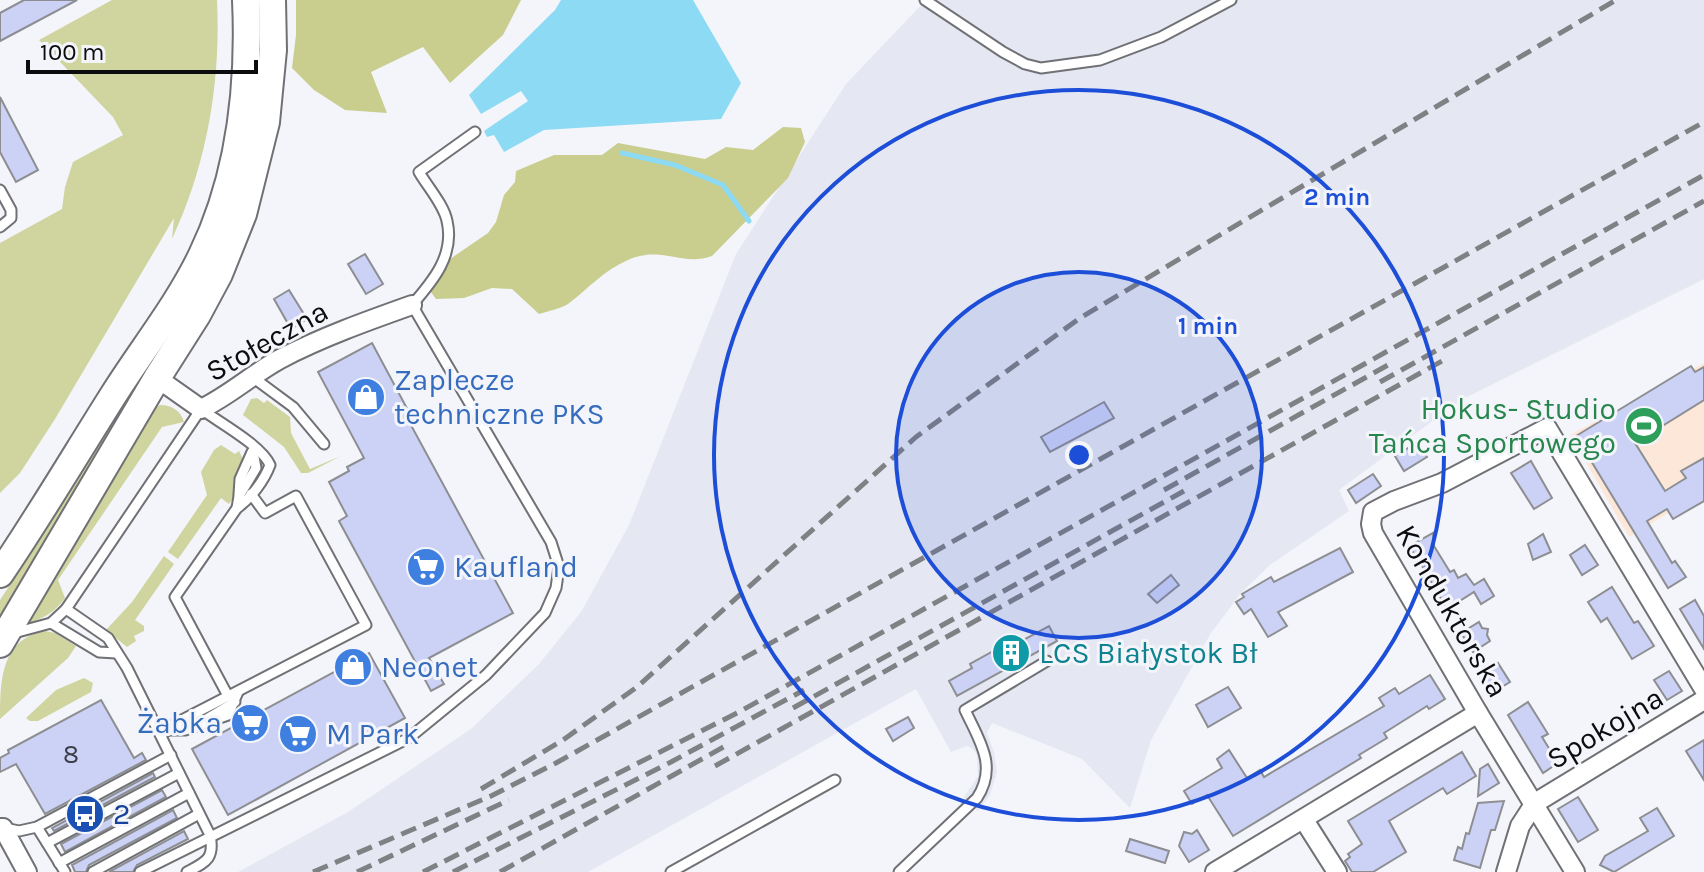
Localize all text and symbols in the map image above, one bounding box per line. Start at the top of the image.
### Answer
scale bar [28,24,256,74]
text: 100 m [40,38,105,66]
text: 2 min [1304,183,1370,211]
street label: Stołeczna [200,293,334,389]
text: 1 min [1178,312,1238,340]
place label: Zaplecze techniczne PKS [394,362,605,432]
shop icon: Zaplecze techniczne PKS [345,376,387,418]
place label: Hokus- Studio Tańca Sportowego [1369,391,1616,461]
sports icon: Hokus- Studio Tańca Sportowego [1623,405,1665,447]
centre of rings [1065,441,1093,469]
street label: Konduktorska [1388,518,1516,704]
supermarket icon: Kaufland [405,546,447,588]
place label: Kaufland [454,549,578,585]
building icon: LCS Białystok Bł [990,632,1032,674]
place label: LCS Białystok Bł [1039,635,1258,671]
shop icon: Neonet [332,646,374,688]
place label: Neonet [381,649,478,685]
street label: Spokojna [1540,679,1670,777]
supermarket icon: Żabka [229,702,271,744]
place label: Żabka [137,705,222,741]
supermarket icon: M Park [277,713,319,755]
place label: M Park [326,716,419,752]
house number: 8 [63,739,79,770]
bus stop icon: 2 [64,793,106,835]
place label: 2 [113,796,130,832]

